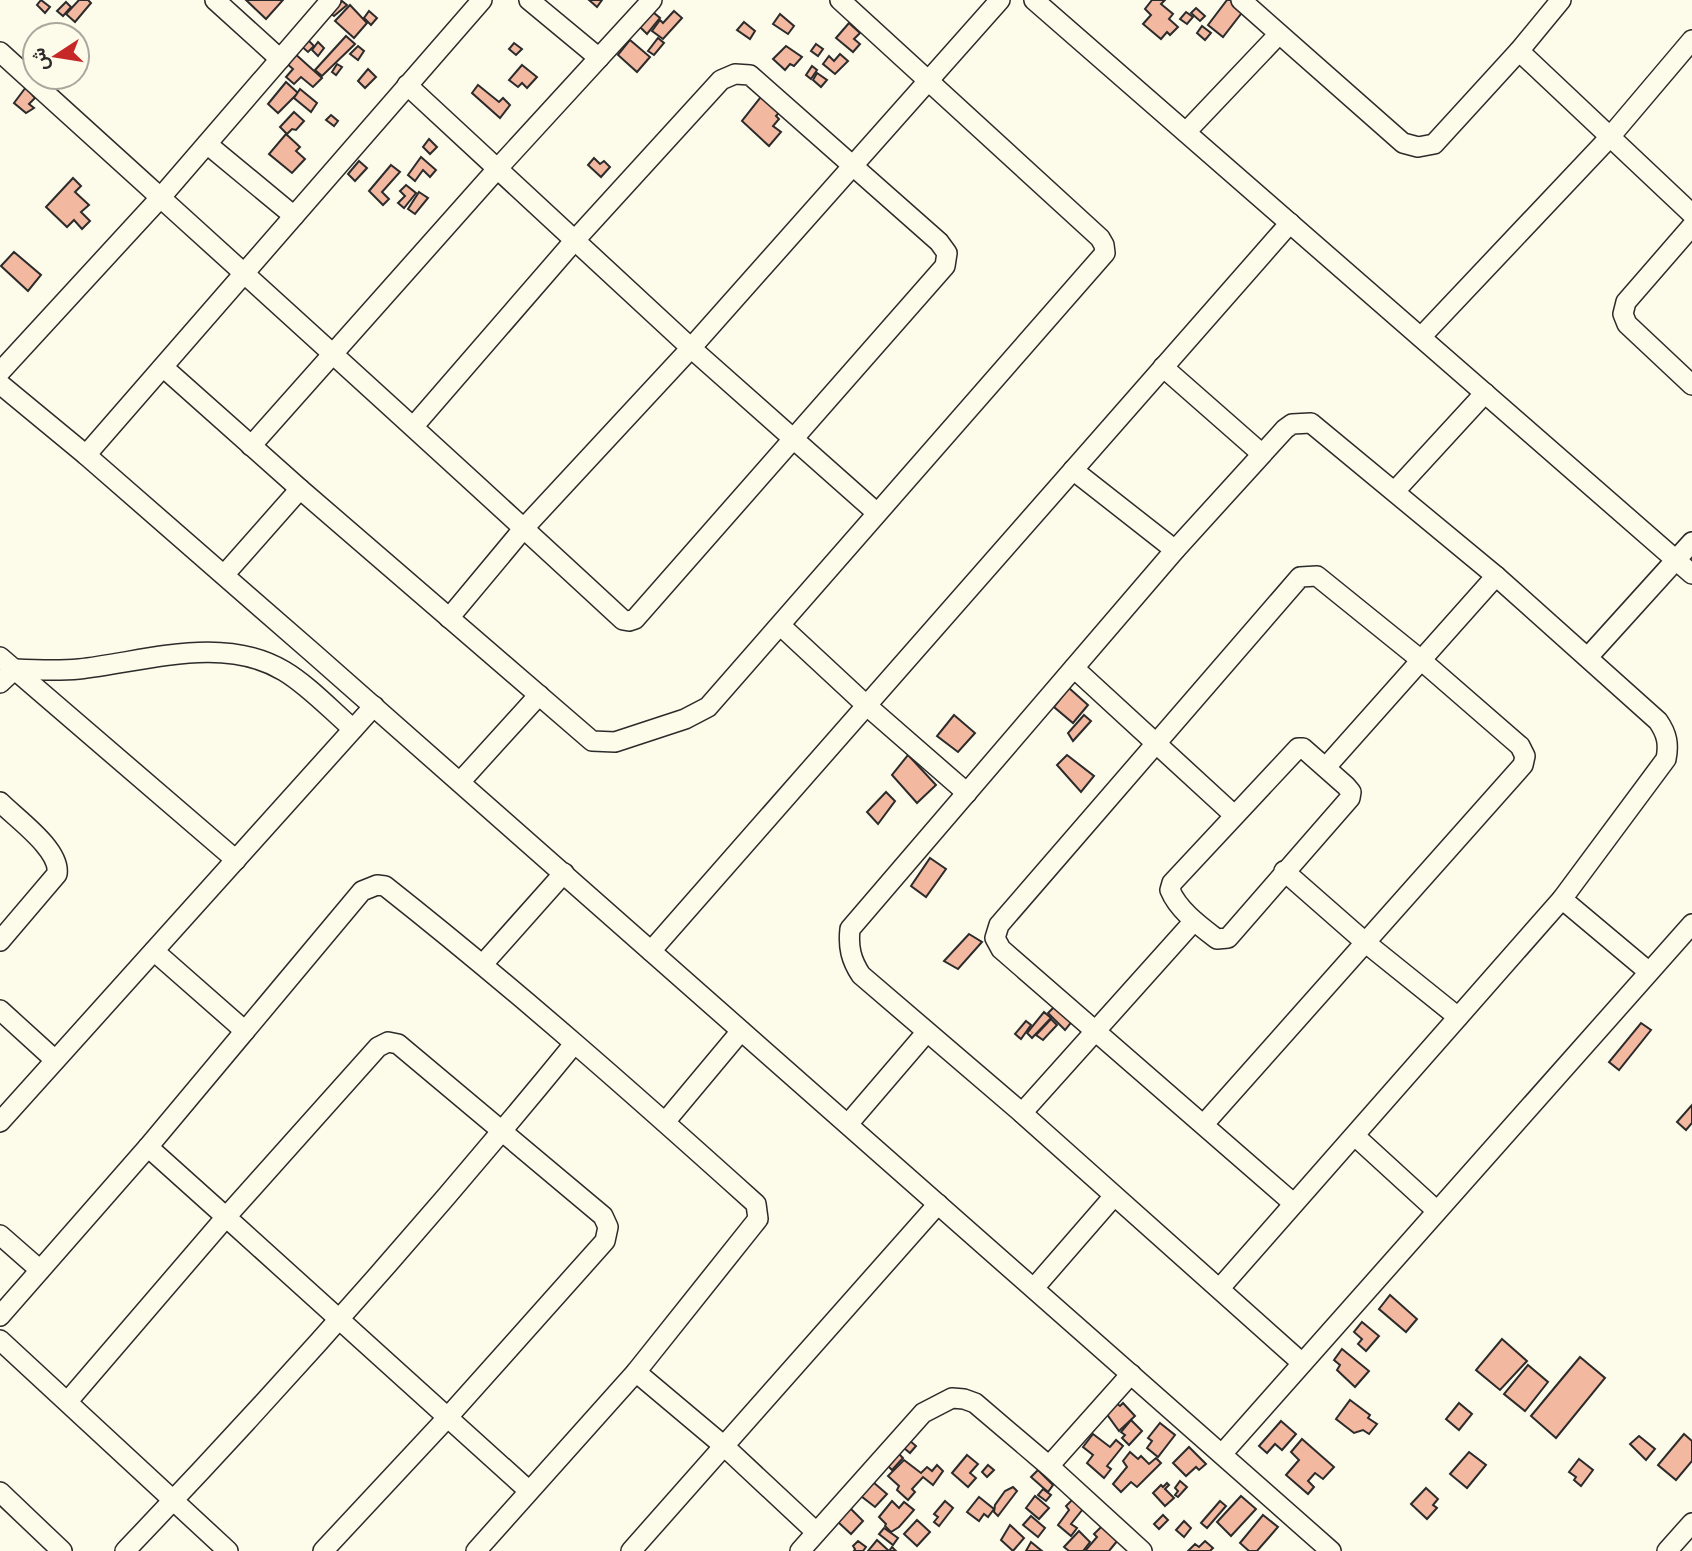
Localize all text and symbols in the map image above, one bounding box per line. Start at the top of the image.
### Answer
north arrow [21,21,91,91]
text: ش [26,46,53,73]

